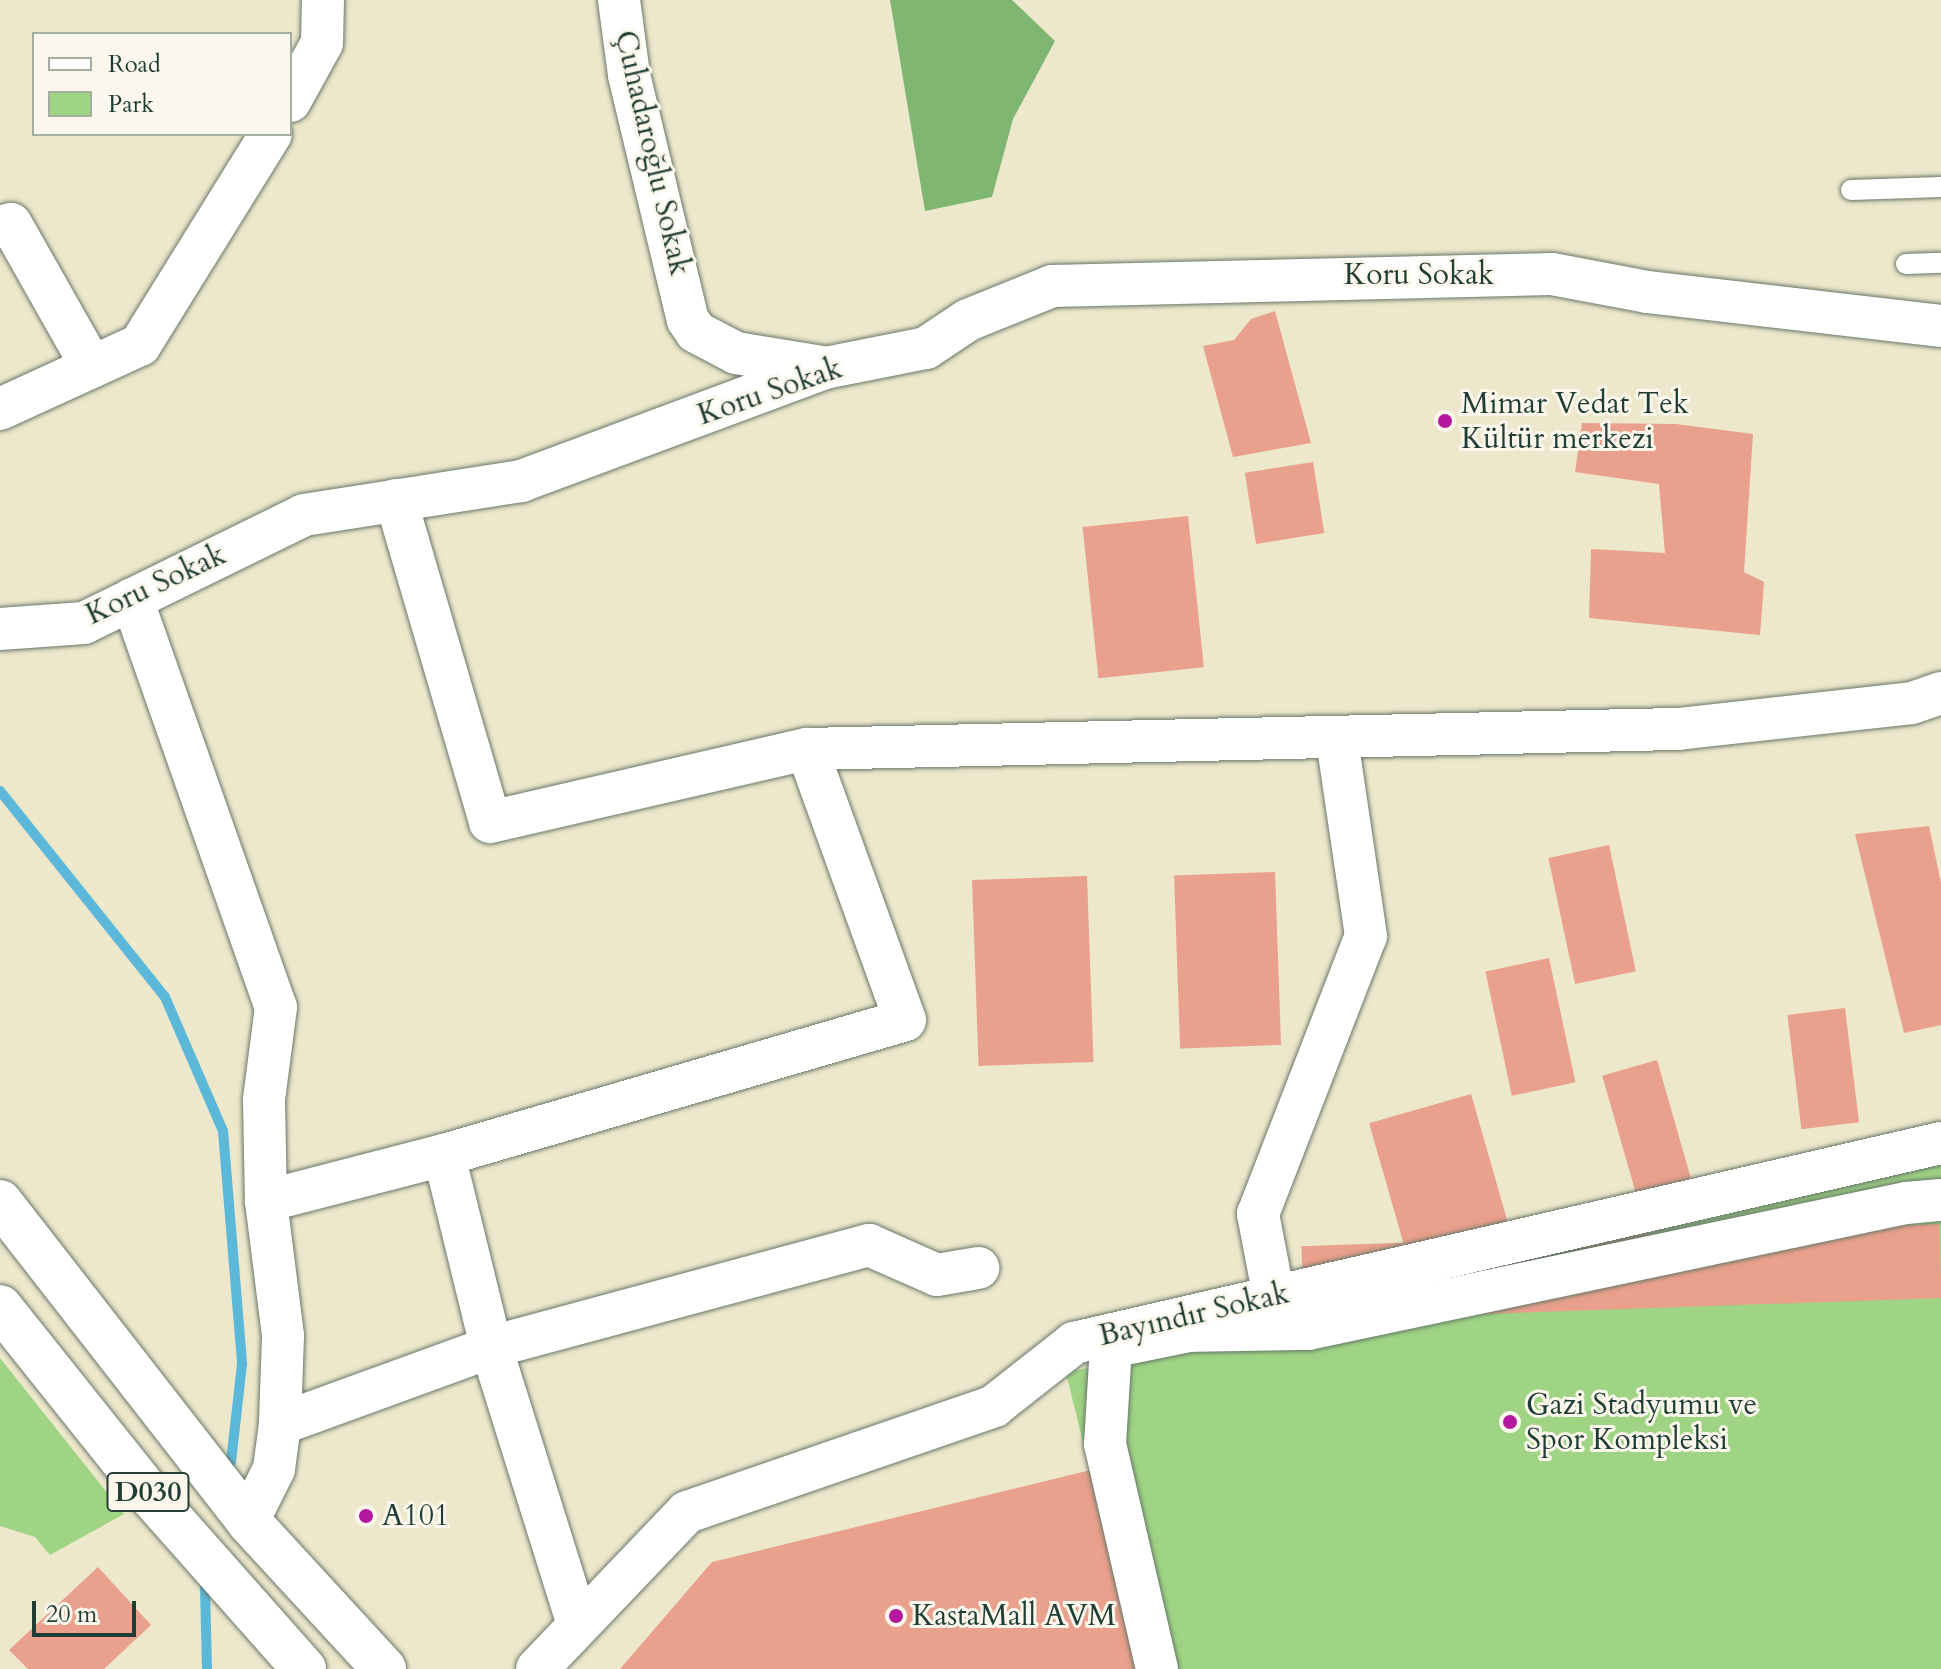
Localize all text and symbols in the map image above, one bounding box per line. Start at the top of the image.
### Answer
street label: Çuhadaroğlu Sokak [606,27,698,279]
legend [32,32,292,136]
text: Road [108,48,161,81]
text: Park [108,88,154,121]
street label: Koru Sokak [1344,257,1494,293]
street label: Koru Sokak [693,351,847,433]
place label: Mimar Vedat Tek Kültür merkezi [1461,386,1689,456]
marker: Mimar Vedat Tek Kültür merkezi [1436,412,1454,430]
street label: Koru Sokak [80,537,232,633]
street label: Bayındır Sokak [1095,1276,1293,1354]
place label: Gazi Stadyumu ve Spor Kompleksi [1526,1387,1757,1458]
marker: Gazi Stadyumu ve Spor Kompleksi [1501,1413,1519,1431]
road number: D030 [106,1468,190,1516]
place label: A101 [382,1498,449,1534]
marker: A101 [357,1507,375,1525]
scale bar [36,1585,140,1635]
text: 20 m [46,1598,97,1631]
place label: KastaMall AVM [912,1598,1116,1634]
marker: KastaMall AVM [887,1607,905,1625]

